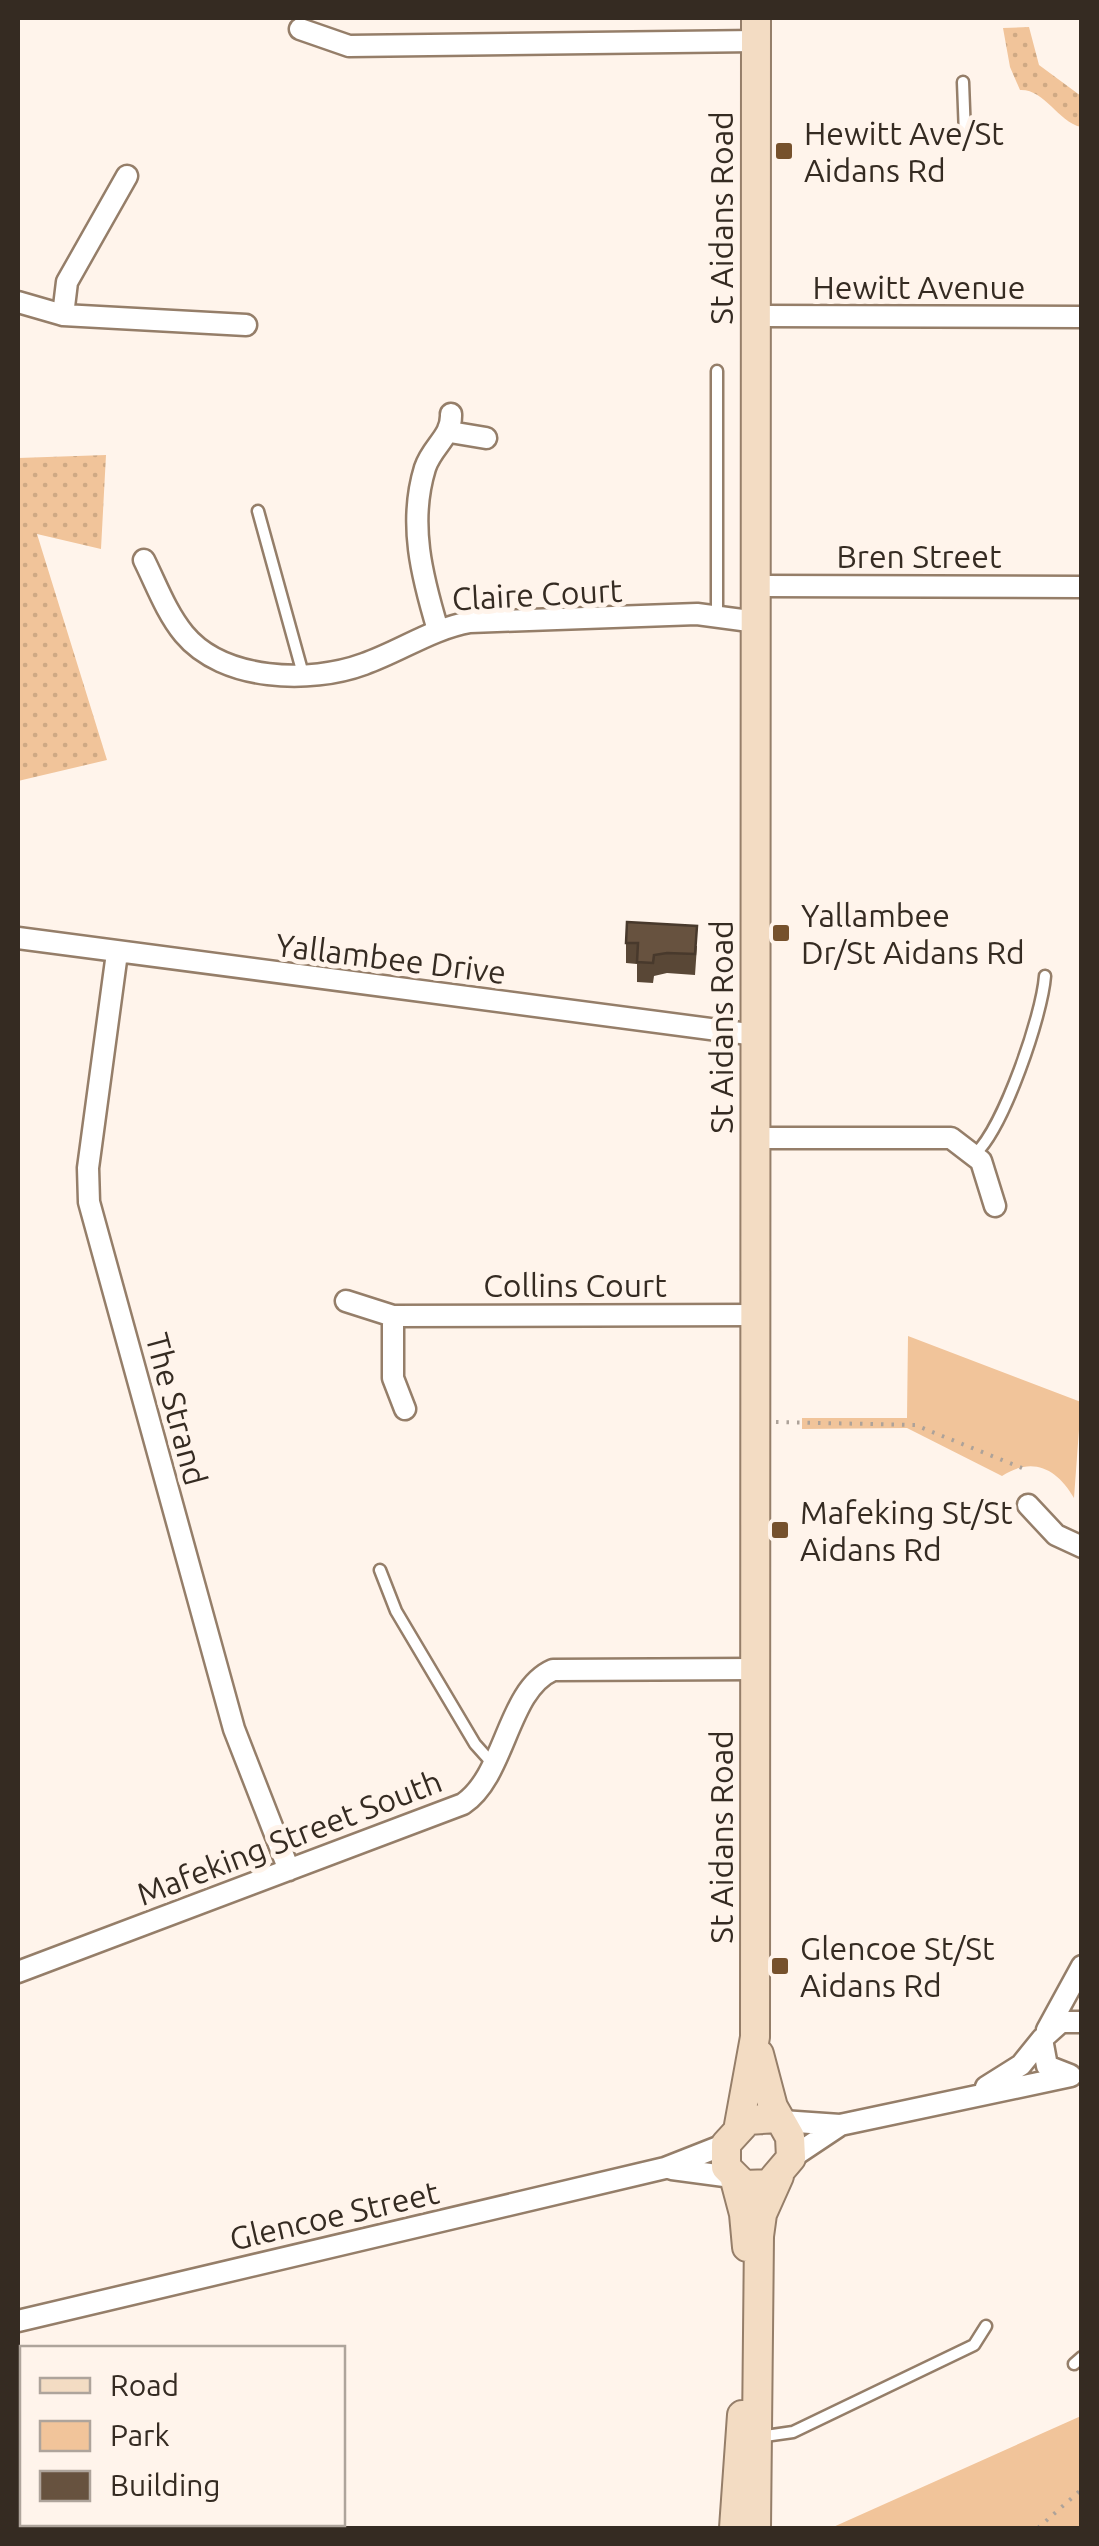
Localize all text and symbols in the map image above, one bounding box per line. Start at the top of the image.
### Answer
street label: St Aidans Road [703,111,739,325]
place label: Hewitt Ave/St Aidans Rd [804,115,1004,188]
marker: Hewitt Ave/St Aidans Rd [773,140,795,162]
street label: Hewitt Avenue [813,269,1025,305]
street label: Bren Street [836,538,1002,574]
street label: Claire Court [451,572,624,616]
place label: Yallambee Dr/St Aidans Rd [801,897,1025,970]
street label: St Aidans Road [703,920,739,1134]
marker: Yallambee Dr/St Aidans Rd [770,922,792,944]
street label: Yallambee Drive [274,926,508,990]
street label: Collins Court [483,1267,667,1303]
street label: The Strand [139,1329,215,1489]
place label: Mafeking St/St Aidans Rd [800,1494,1013,1567]
marker: Mafeking St/St Aidans Rd [769,1519,791,1541]
street label: St Aidans Road [703,1730,739,1944]
street label: Mafeking Street South [132,1762,446,1912]
place label: Glencoe St/St Aidans Rd [800,1930,995,2003]
marker: Glencoe St/St Aidans Rd [769,1955,791,1977]
street label: Glencoe Street [226,2173,442,2257]
legend [20,2346,345,2526]
text: Road [110,2368,179,2402]
text: Park [110,2418,170,2452]
text: Building [110,2468,221,2502]

